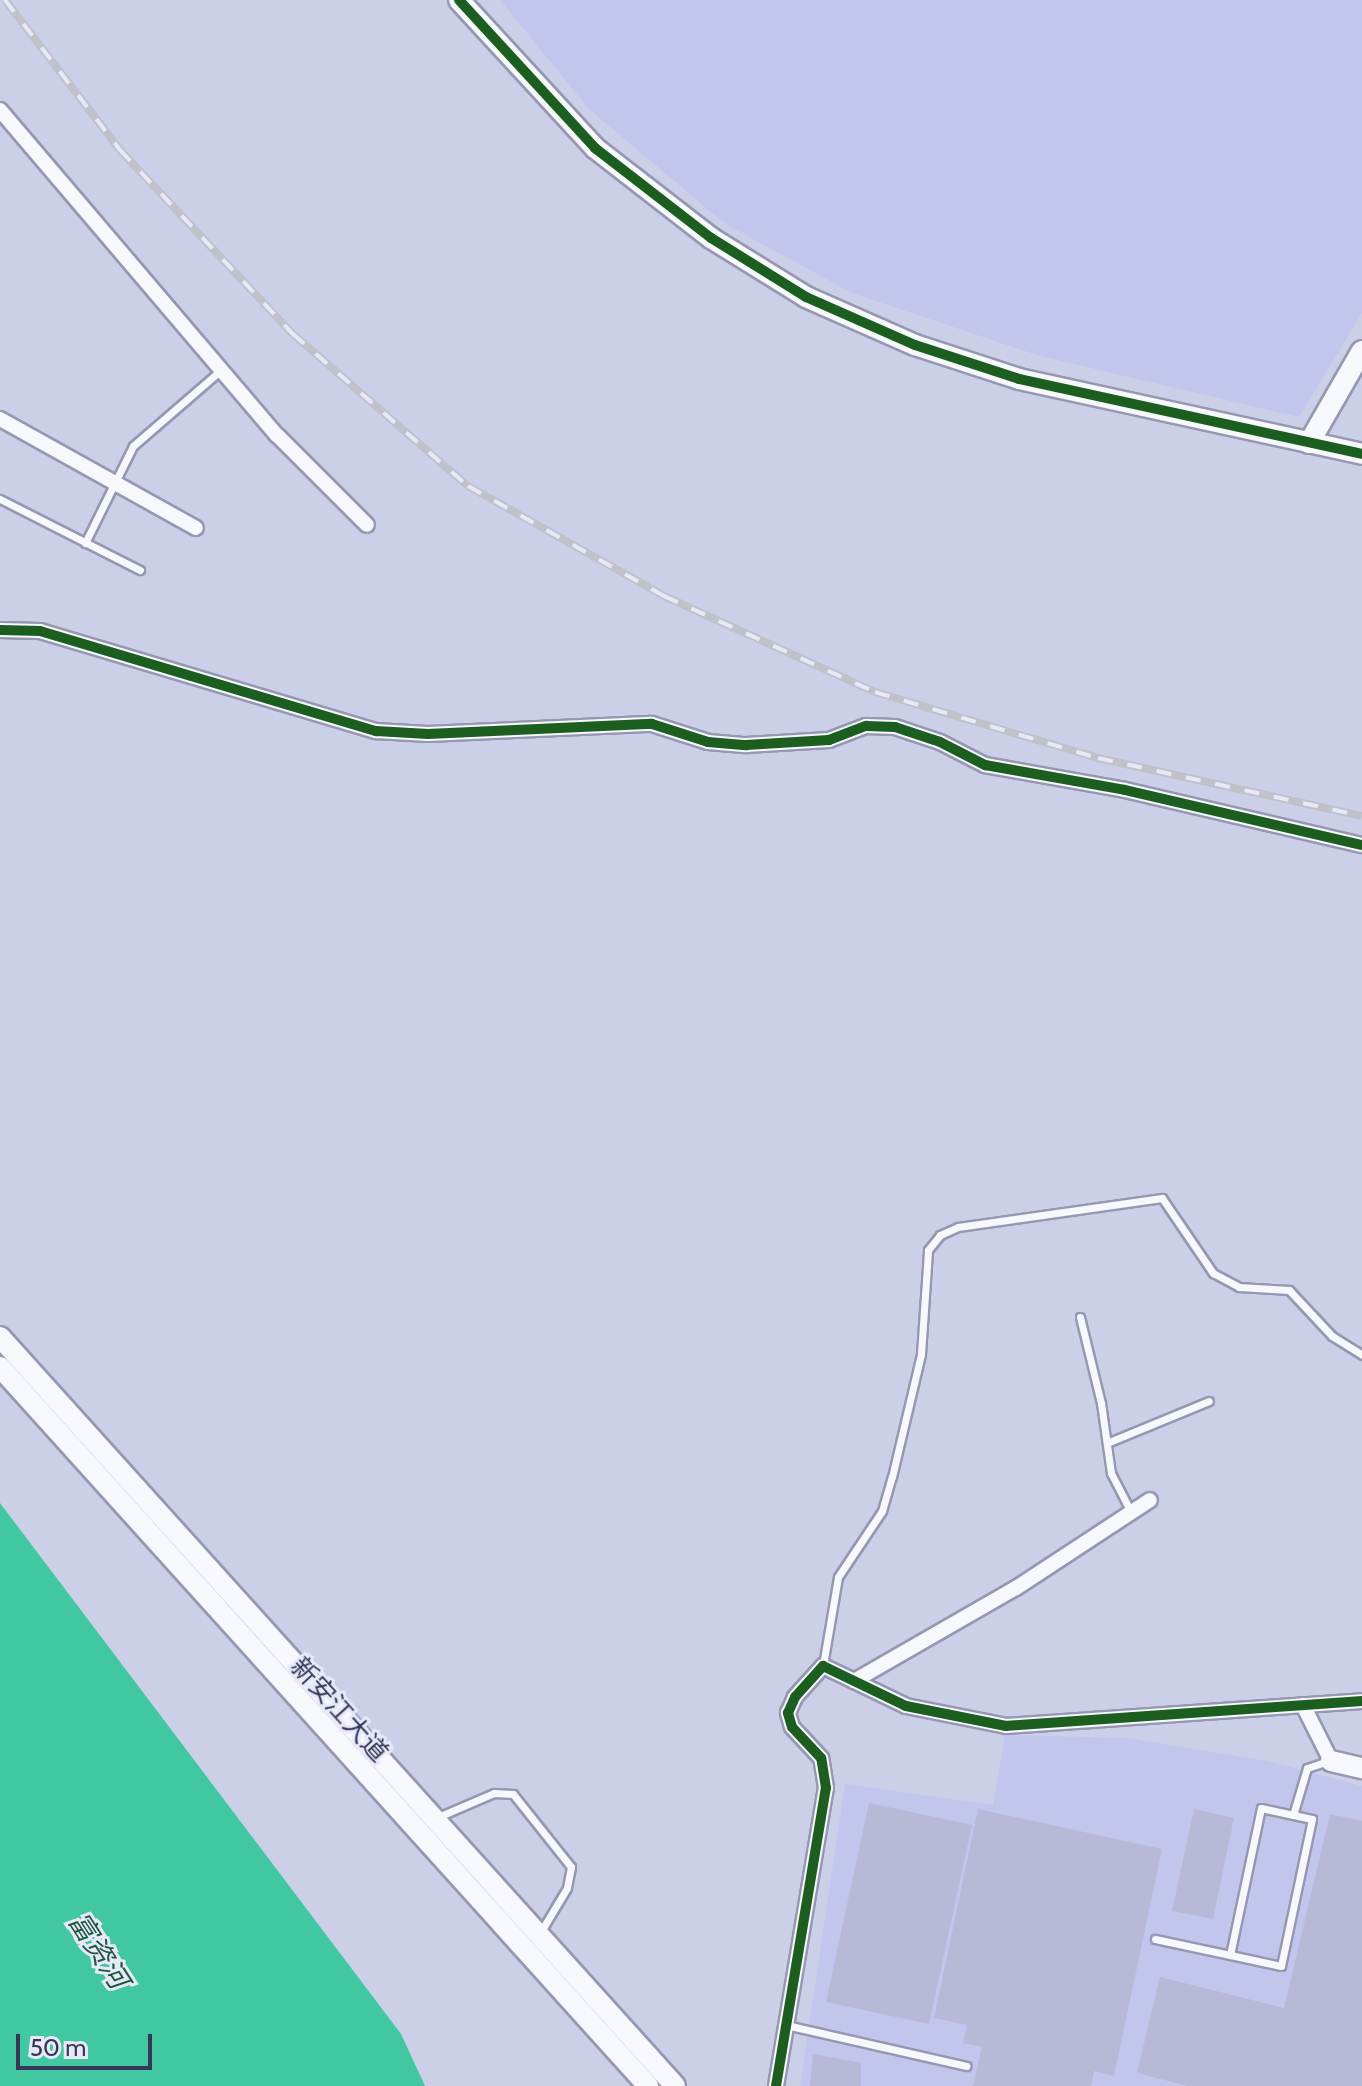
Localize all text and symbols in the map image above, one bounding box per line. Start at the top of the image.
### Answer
street label: 新安江大道 [284,1651,394,1769]
water label: 富资河 [62,1906,136,1994]
scale bar [20,2018,156,2068]
text: 50 m [30,2033,86,2062]

